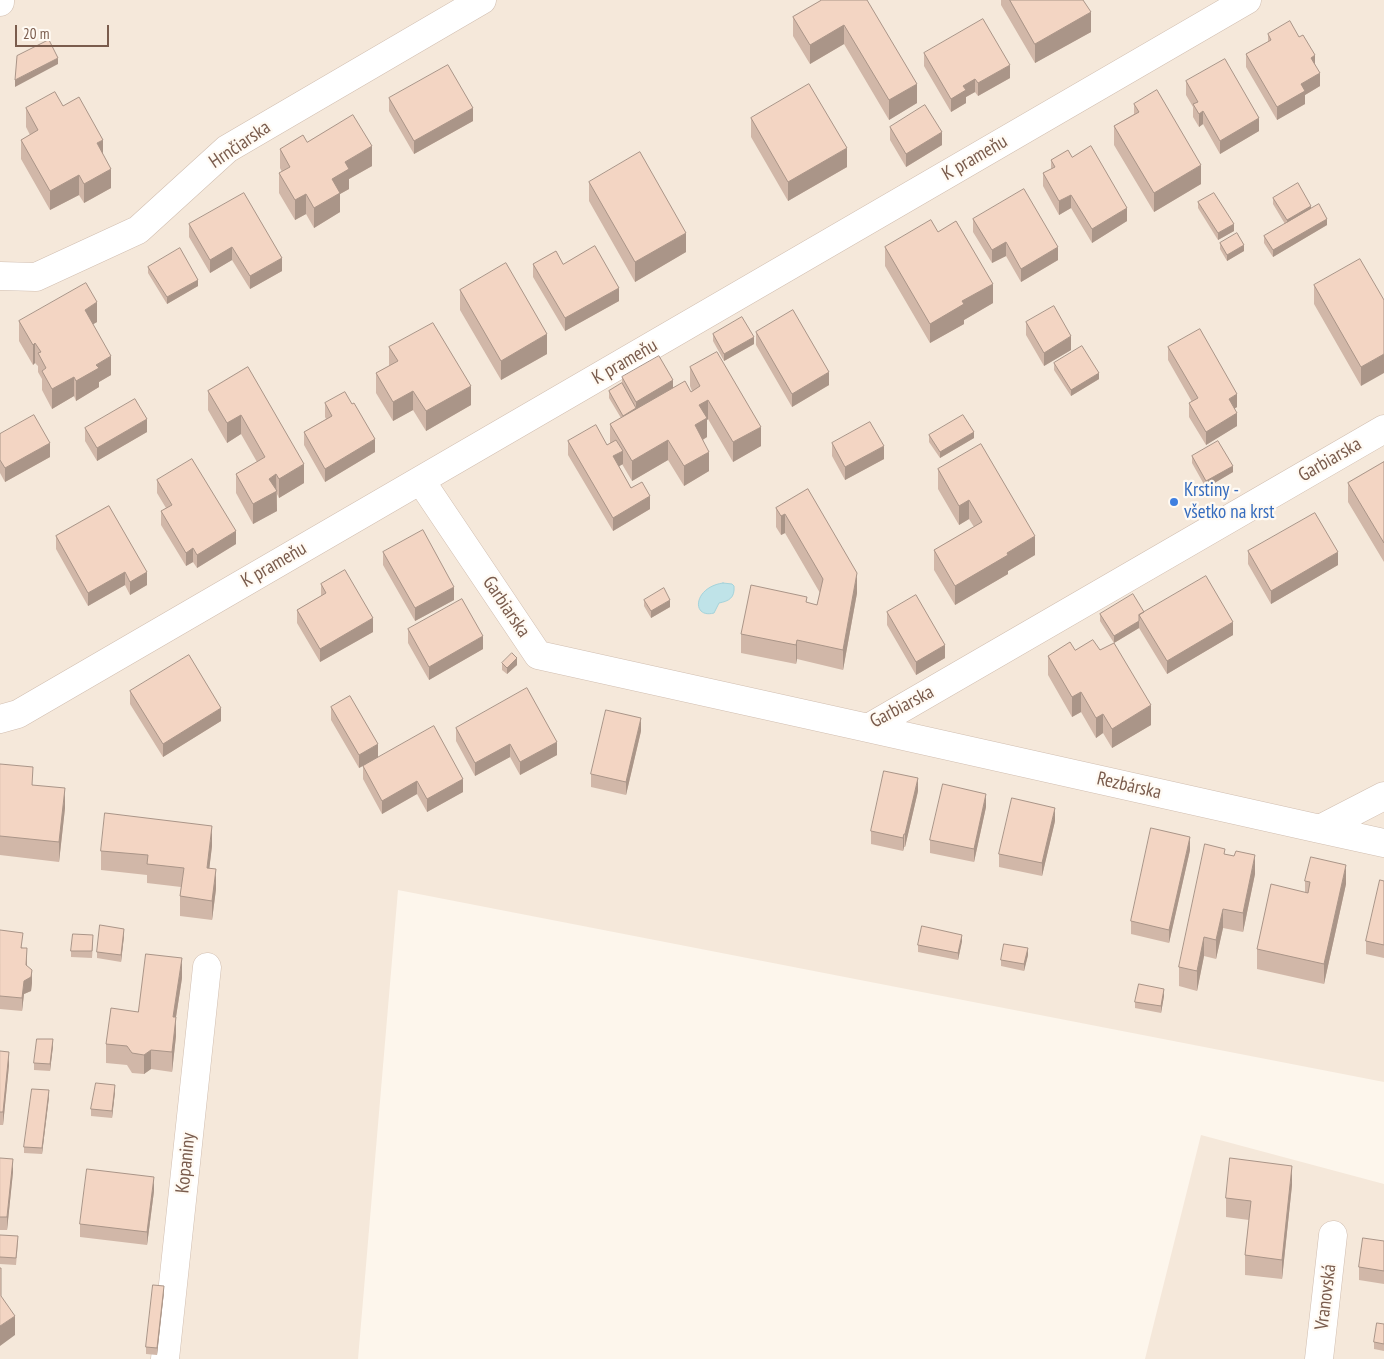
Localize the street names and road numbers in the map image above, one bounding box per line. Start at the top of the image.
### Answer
street label: Hrnčiarska [205,116,275,174]
street label: K prameňu [938,130,1012,186]
street label: K prameňu [588,334,662,390]
street label: Garbiarska [1295,433,1365,487]
street label: K prameňu [237,537,311,593]
street label: Garbiarska [477,572,535,642]
street label: Garbiarska [866,681,938,733]
street label: Rezbárska [1095,768,1163,804]
street label: Kopaniny [171,1132,201,1194]
street label: Vranovská [1311,1263,1341,1331]

